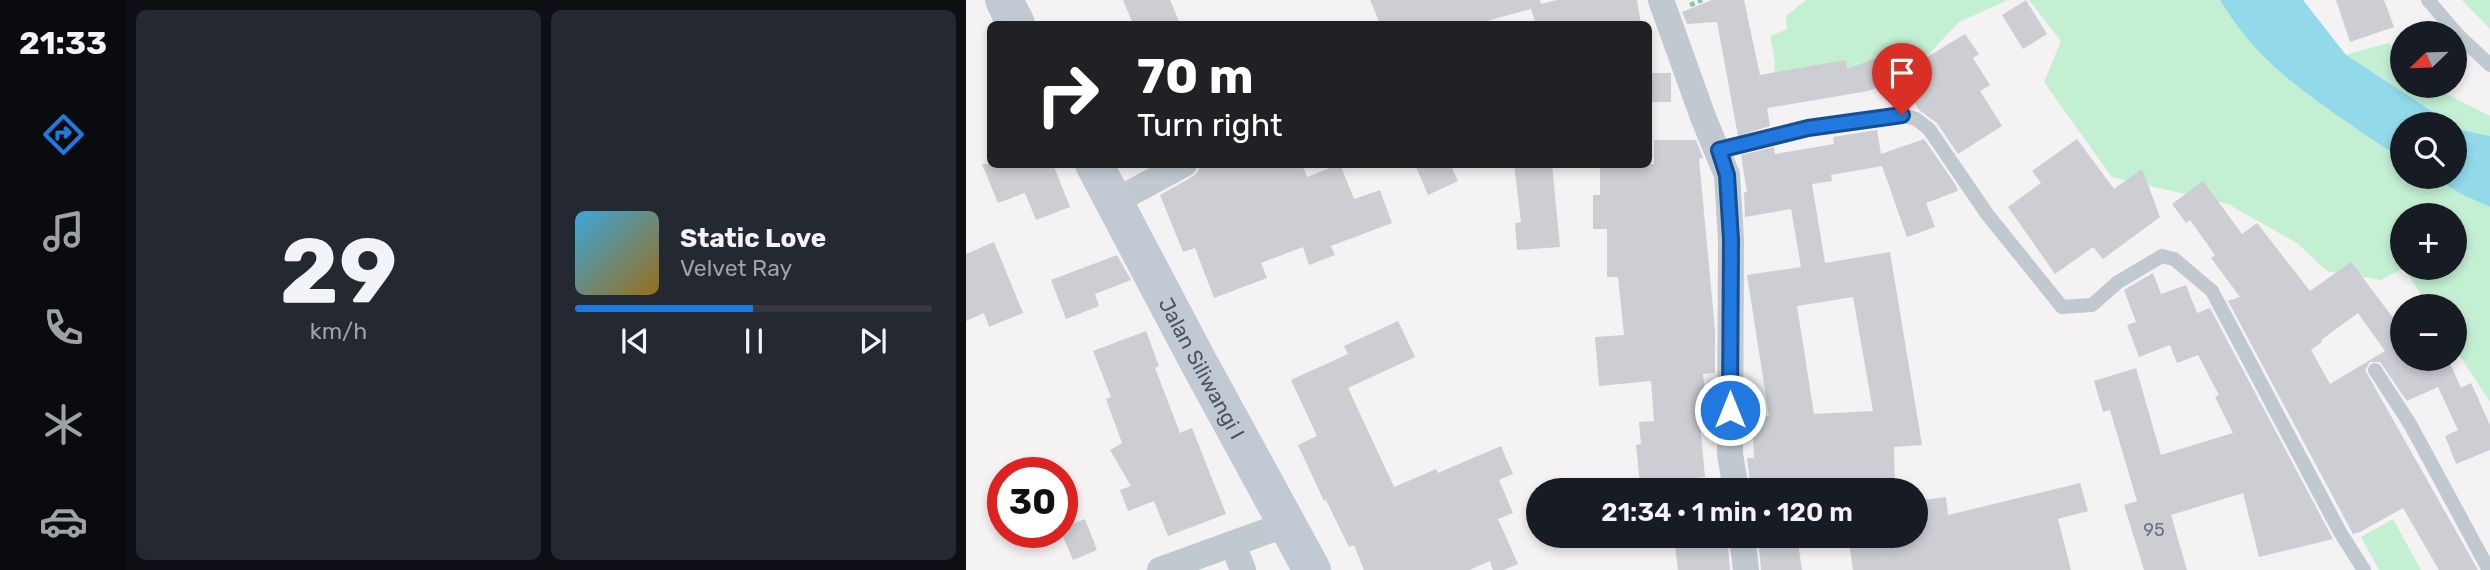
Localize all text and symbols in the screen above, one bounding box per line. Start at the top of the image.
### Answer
north arrow [2390,21,2468,98]
map controls [2390,21,2467,371]
text: 21:33 [19,24,107,62]
pin [1872,43,1932,115]
text: 70 m [1137,47,1254,105]
icon: right [1022,49,1113,140]
icon: arrive [1883,54,1921,92]
text: Turn right [1137,106,1282,144]
icon: directions [39,110,88,159]
button: search [2390,112,2467,189]
button: + [2390,203,2467,280]
icon: music [39,207,88,256]
text: 29 [280,217,397,325]
text: Static Love [680,223,826,254]
text: Velvet Ray [680,254,792,282]
street label: Jalan Siliwangi I [1154,293,1250,443]
button: − [2390,294,2467,371]
icon: phone [39,303,88,352]
text: km/h [310,317,367,345]
icon: previous [616,322,654,360]
icon: pause [735,322,773,360]
icon: next [854,322,892,360]
position arrow [1693,373,1767,447]
icon: climate [39,400,88,449]
speed limit sign: 30 [987,457,1078,548]
icon: car [39,497,88,546]
text: 21:34 · 1 min · 120 m [1601,497,1853,528]
house number: 95 [2143,519,2165,541]

